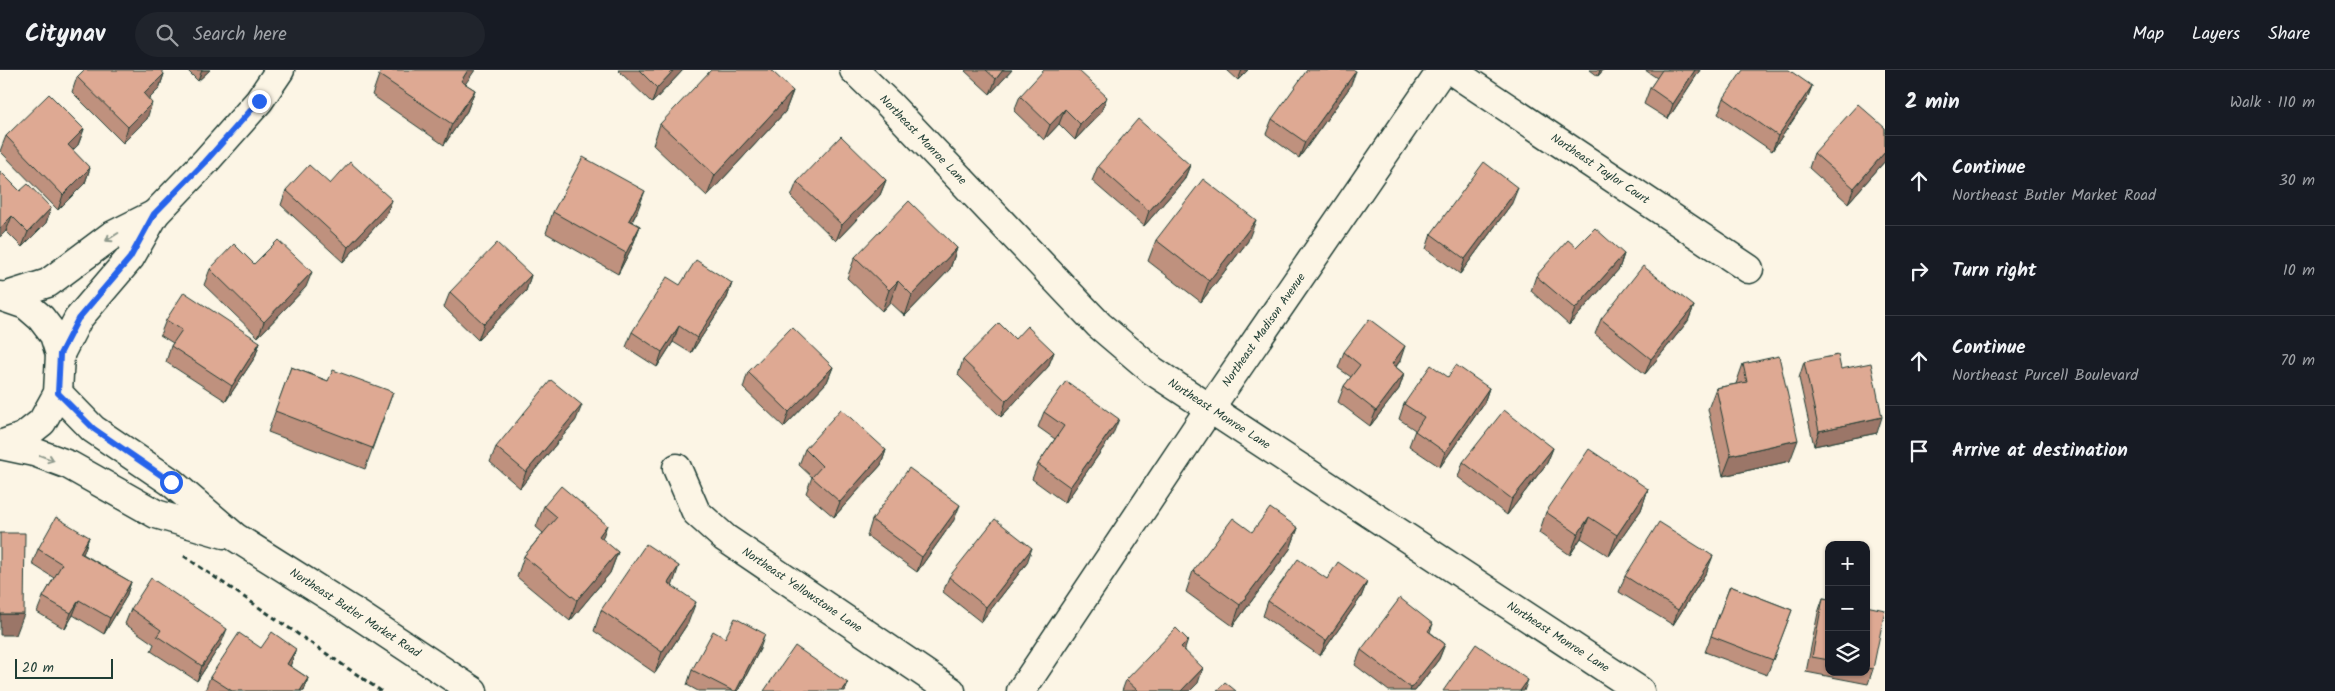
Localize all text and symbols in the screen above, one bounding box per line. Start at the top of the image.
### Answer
search box [135,12,485,57]
text: Citynav [25,15,105,54]
text: Search here [193,20,287,50]
text: Map [2133,20,2164,49]
text: Layers [2192,20,2240,49]
text: Share [2268,20,2310,49]
icon: search [153,21,181,49]
text: 2 min [1905,86,1960,119]
route end [248,90,271,113]
text: Walk · 110 m [2230,90,2315,115]
street label: Northeast Monroe Lane [875,91,972,190]
street label: Northeast Taylor Court [1547,129,1654,210]
text: Continue [1952,153,2025,183]
icon: ahead [1905,167,1933,195]
text: 30 m [2279,168,2315,193]
text: Northeast Butler Market Road [1952,183,2156,208]
one-way arrow [105,232,119,242]
text: Turn right [1952,256,2037,286]
icon: right [1905,257,1933,285]
text: 10 m [2283,258,2315,283]
street label: Northeast Madison Avenue [1217,269,1311,391]
text: Continue [1952,333,2025,363]
icon: ahead [1905,347,1933,375]
text: 70 m [2280,348,2315,373]
text: Northeast Purcell Boulevard [1952,363,2138,388]
street label: Northeast Monroe Lane [1164,374,1275,455]
text: Arrive at destination [1952,436,2128,466]
icon: arrive [1905,437,1933,465]
one-way arrow [39,454,55,463]
route start [160,471,183,494]
map controls [1825,541,1870,676]
button: + [1825,541,1870,586]
street label: Northeast Yellowstone Lane [738,543,867,638]
street label: Northeast Butler Market Road [286,563,425,663]
button: − [1825,586,1870,631]
street label: Northeast Monroe Lane [1503,597,1614,678]
button: layers [1825,631,1870,676]
scale bar [15,656,112,679]
text: 20 m [22,657,54,679]

